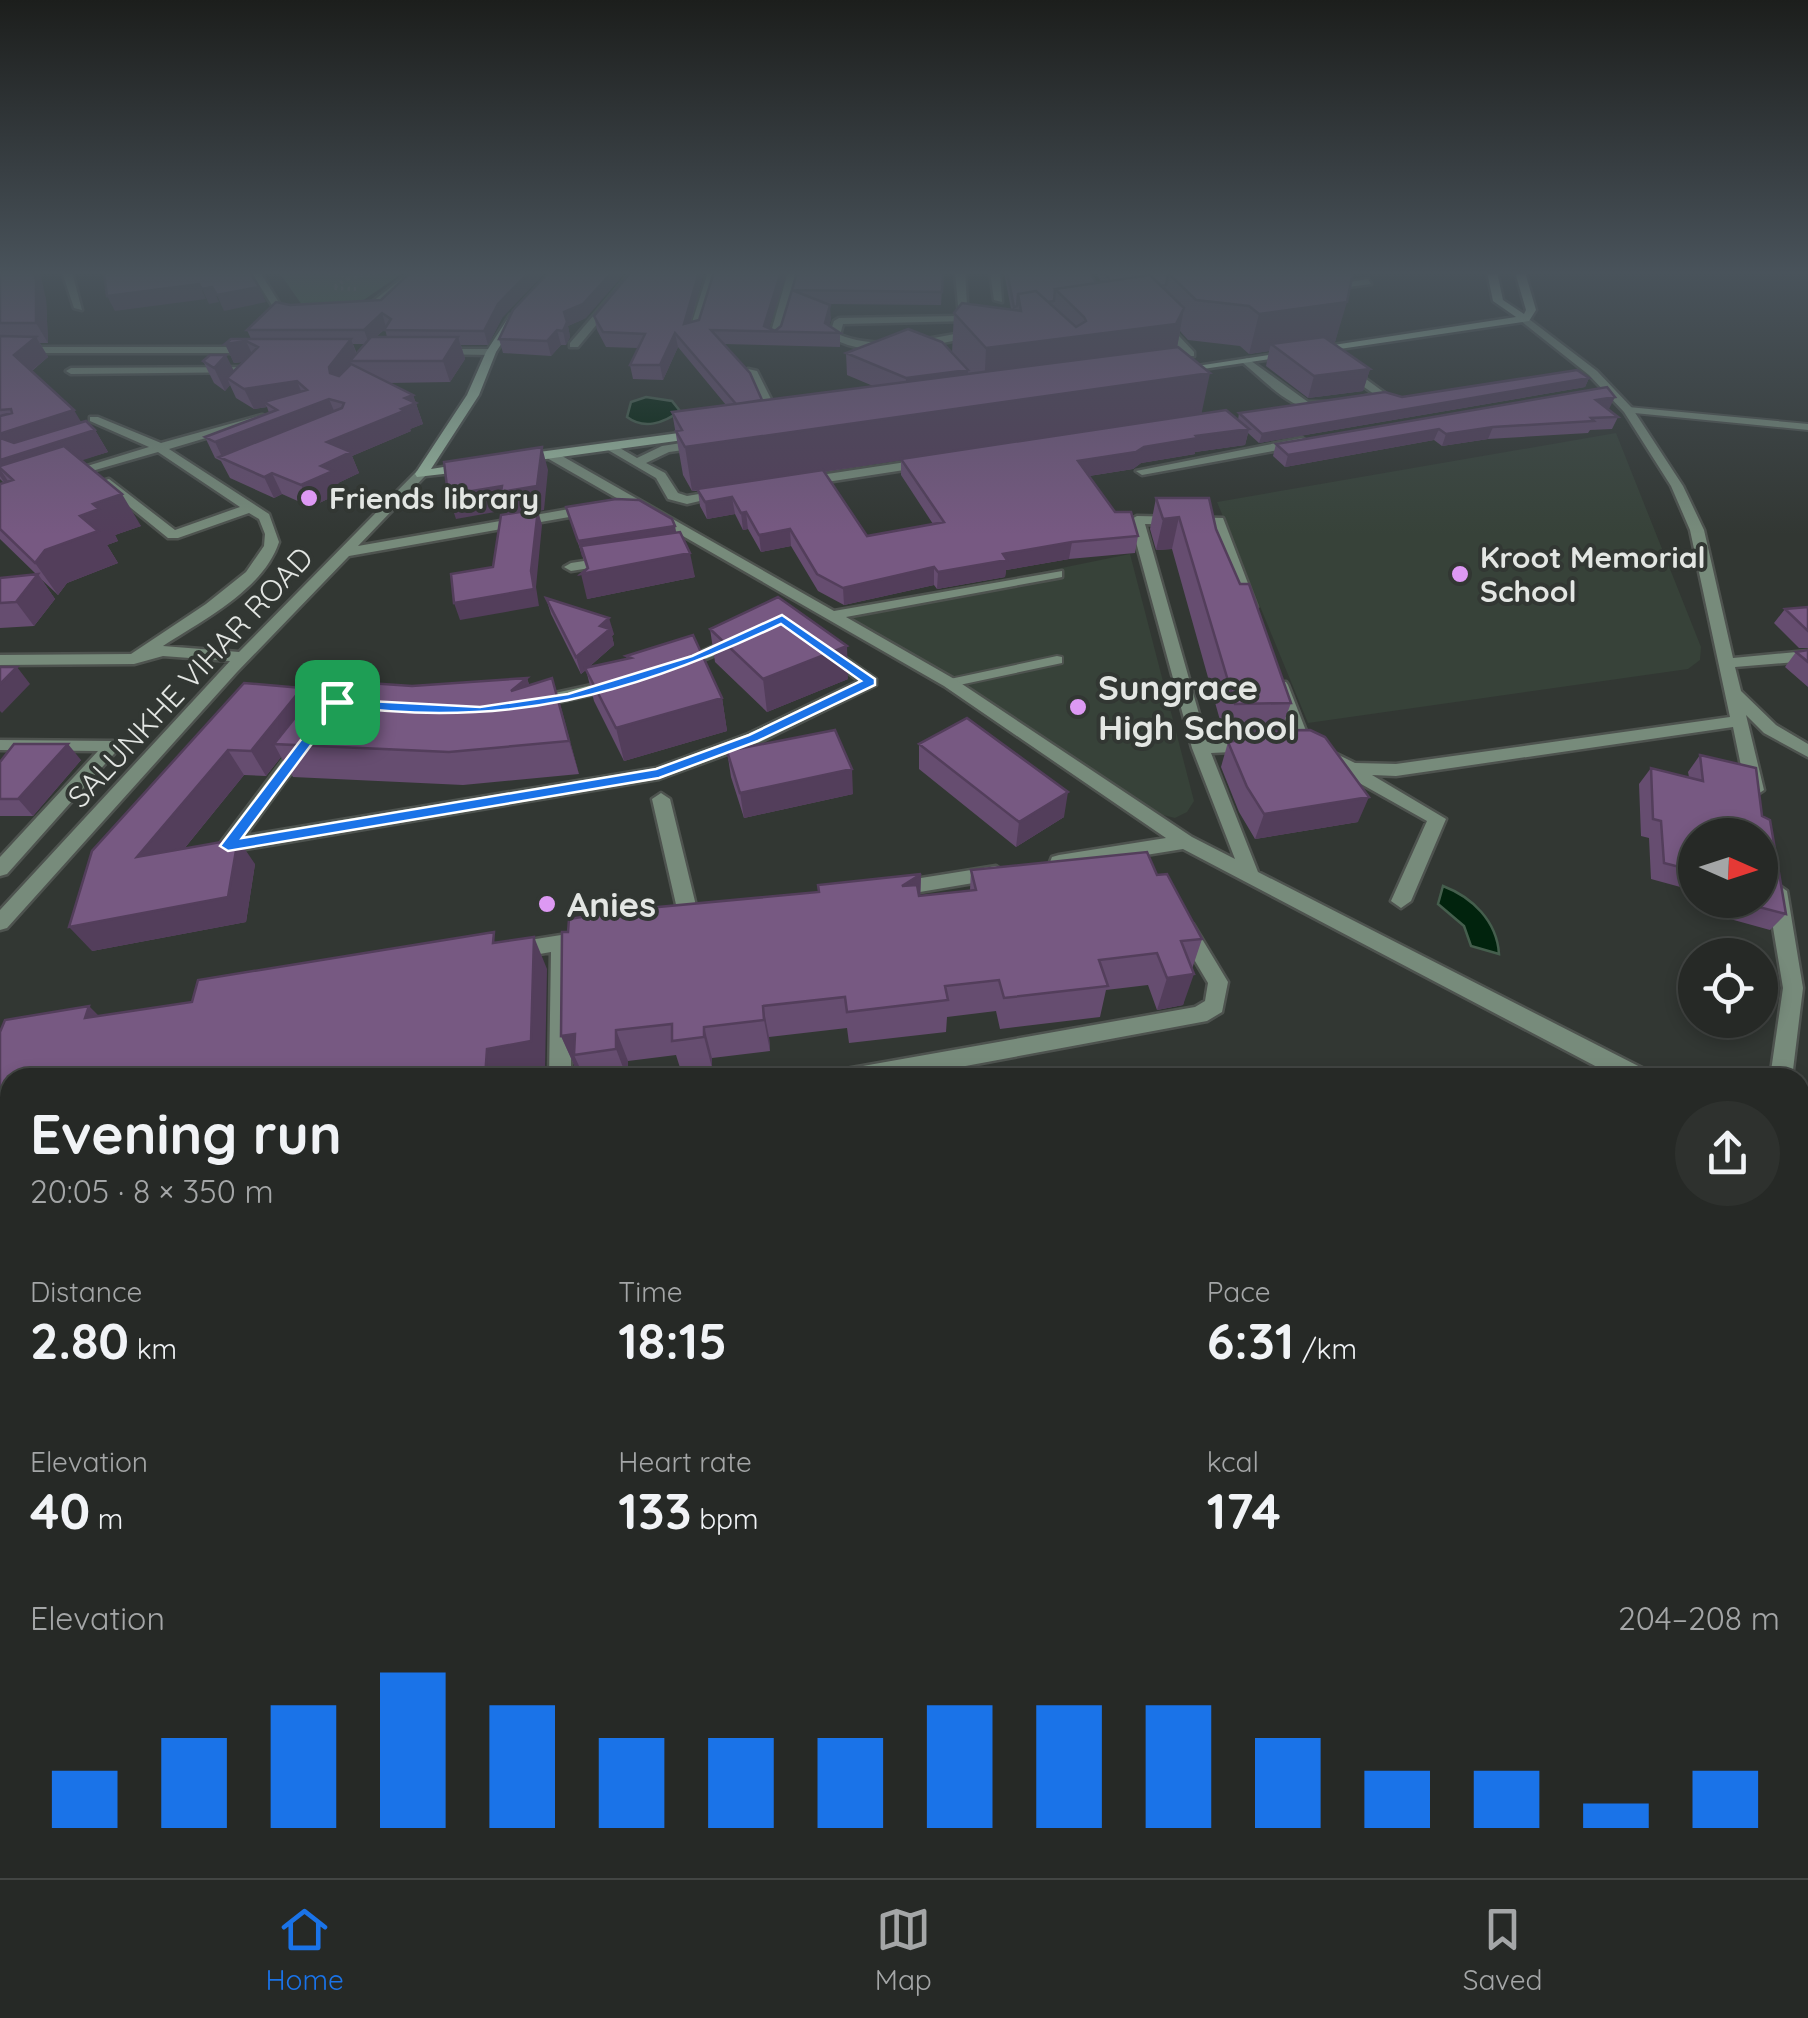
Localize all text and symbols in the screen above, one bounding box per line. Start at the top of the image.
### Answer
place label: Friends library [329,479,539,517]
marker: Friends library [298,487,320,509]
place label: Kroot Memorial School [1480,538,1706,610]
street label: SALUNKHE VIHAR ROAD [59,539,321,815]
marker: Kroot Memorial School [1449,563,1471,585]
pin [295,660,380,745]
place label: Sungrace High School [1098,665,1297,749]
icon: arrive [310,675,365,730]
marker: Sungrace High School [1067,696,1089,718]
north arrow [1678,818,1778,918]
map controls [1678,818,1778,1038]
place label: Anies [567,882,656,926]
marker: Anies [536,893,558,915]
button: locate [1678,938,1778,1038]
text: Evening run [30,1099,342,1168]
button: share [1675,1101,1780,1206]
text: 20:05 · 8 × 350 m [30,1171,274,1211]
text: Distance [30,1274,142,1309]
text: Time [618,1274,683,1309]
text: Pace [1207,1274,1271,1309]
text: 2.80 [30,1309,129,1372]
text: 18:15 [618,1309,727,1372]
text: 6:31 [1207,1309,1294,1372]
text: km [129,1331,177,1366]
text: /km [1294,1331,1357,1366]
text: Elevation [30,1444,148,1479]
text: Heart rate [618,1444,752,1479]
text: kcal [1207,1444,1259,1479]
text: 40 [30,1479,90,1542]
text: 133 [618,1479,691,1542]
text: 174 [1207,1479,1281,1542]
text: m [90,1501,123,1536]
text: bpm [691,1501,759,1536]
text: Elevation [30,1598,165,1638]
text: 204–208 m [1618,1598,1780,1638]
tab: Home [265,1902,344,1997]
tab: Map [875,1902,932,1997]
tab: Saved [1463,1902,1543,1997]

